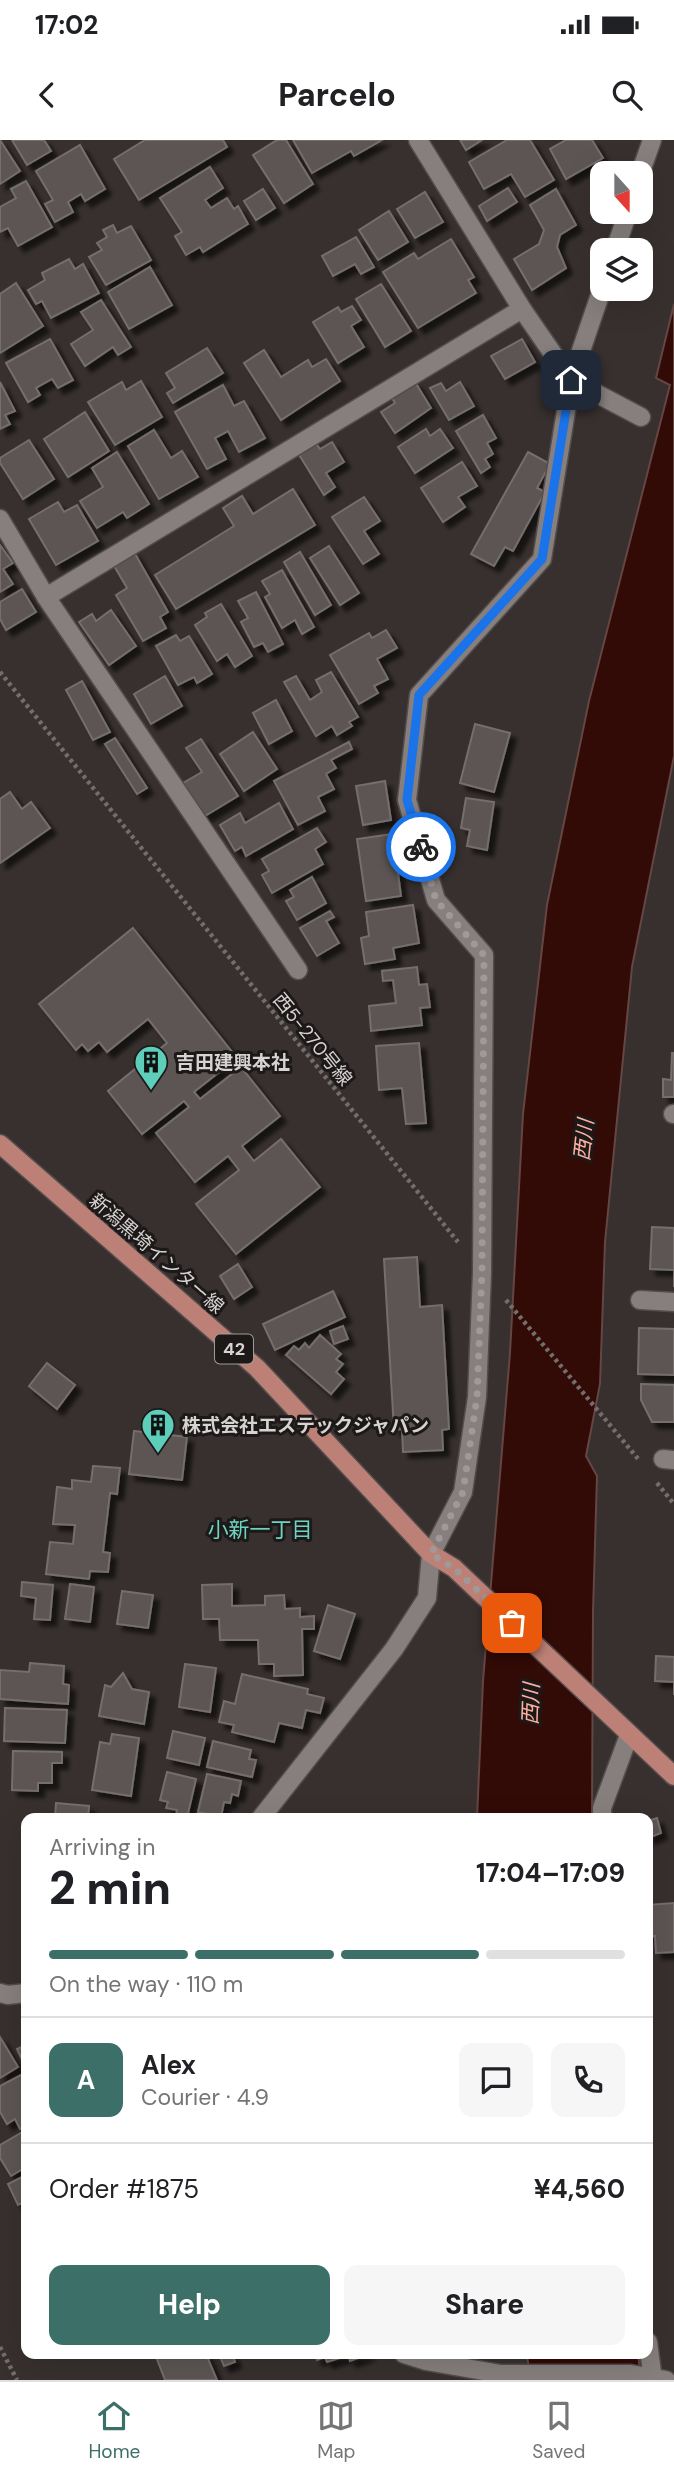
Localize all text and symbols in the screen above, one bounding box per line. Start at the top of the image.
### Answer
text: 17:02 [35,8,98,42]
text: Parcelo [278,74,396,116]
icon: back [28,76,66,114]
icon: search [608,76,646,114]
north arrow [590,161,653,224]
map controls [590,161,653,301]
button: layers [590,238,653,301]
pin [541,350,601,410]
icon: home [552,361,590,399]
courier [386,812,456,882]
icon: bike [402,828,440,866]
street label: 西5-270号線 [268,988,358,1091]
building icon: 吉田建興本社 [132,1043,170,1092]
place label: 吉田建興本社 [176,1050,290,1075]
water label: 西川 [568,1116,600,1162]
street label: 新潟黒埼インター線 [84,1188,229,1319]
road number: 42 [215,1334,253,1364]
building icon: 株式会社エステックジャパン [139,1406,177,1455]
place label: 株式会社エステックジャパン [182,1413,429,1438]
district label: 小新一丁目 [208,1516,313,1544]
pin [482,1593,542,1653]
icon: bag [493,1604,531,1642]
water label: 西川 [516,1681,546,1725]
text: Arriving in [49,1832,155,1862]
text: 17:04–17:09 [476,1856,625,1890]
text: 2 min [49,1858,171,1918]
text: On the way · 110 m [49,1969,243,1999]
button: chat [459,2043,533,2117]
button: phone [551,2043,625,2117]
text: Alex [141,2048,196,2082]
text: A [77,2063,95,2097]
text: Courier · 4.9 [141,2082,269,2112]
text: Order #1875 [49,2172,199,2206]
text: ¥4,560 [534,2172,625,2206]
button: Help [49,2265,330,2345]
button: Share [344,2265,625,2345]
tab: Home [88,2397,140,2464]
tab: Map [317,2397,355,2464]
tab: Saved [532,2397,586,2464]

